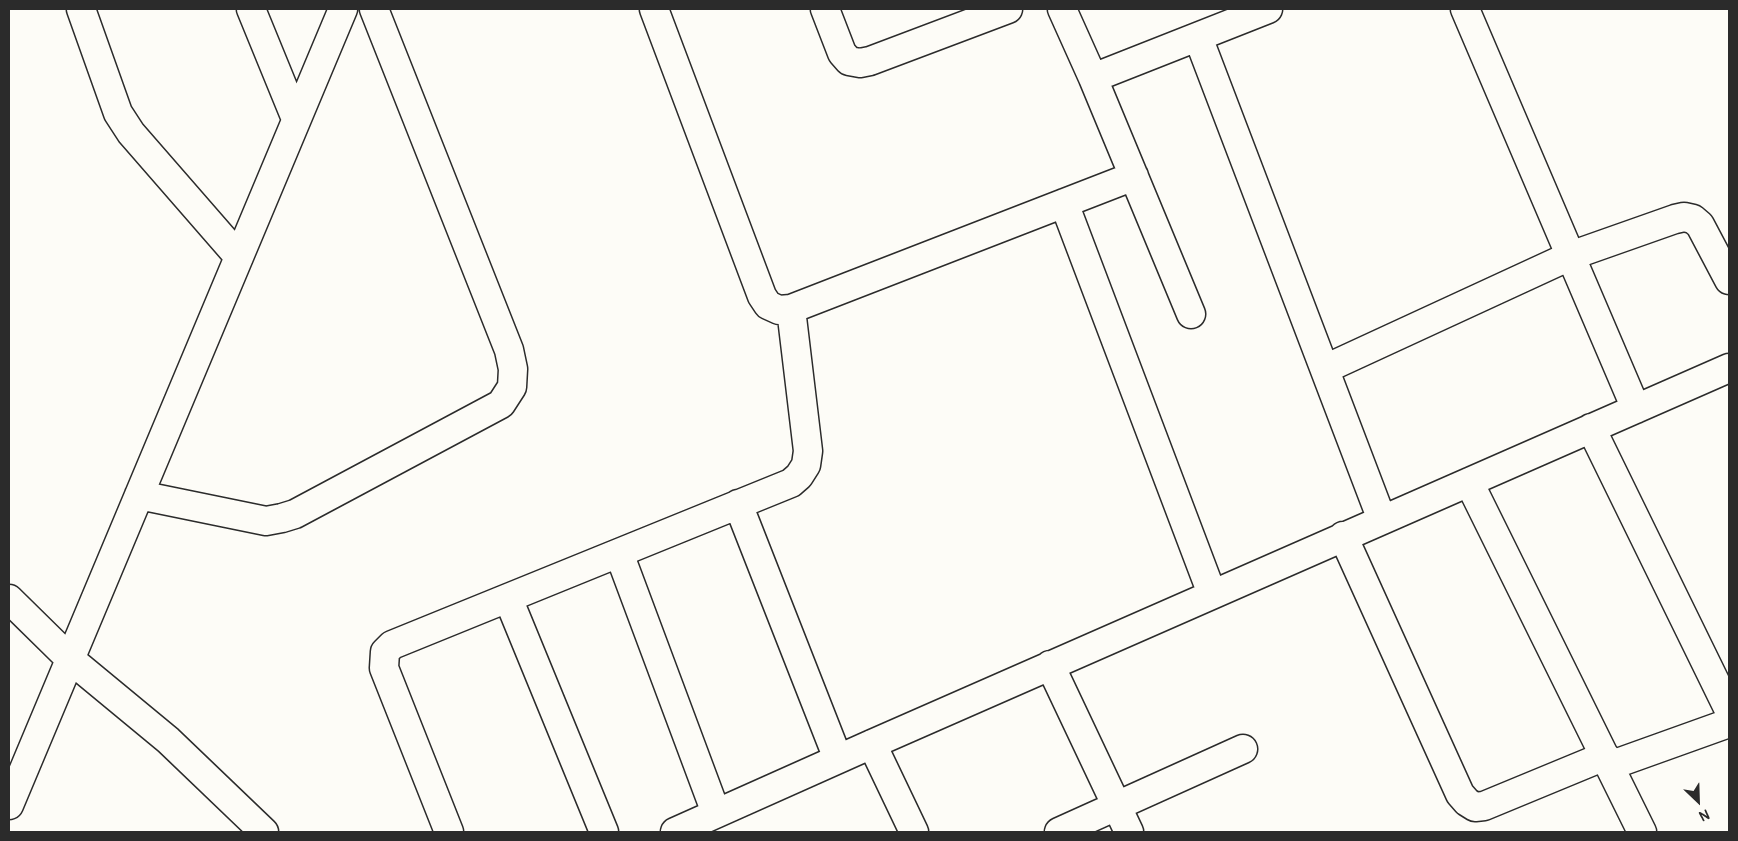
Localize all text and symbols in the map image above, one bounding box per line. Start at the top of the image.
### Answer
north arrow [1673,776,1723,826]
text: N [1697,805,1712,825]

